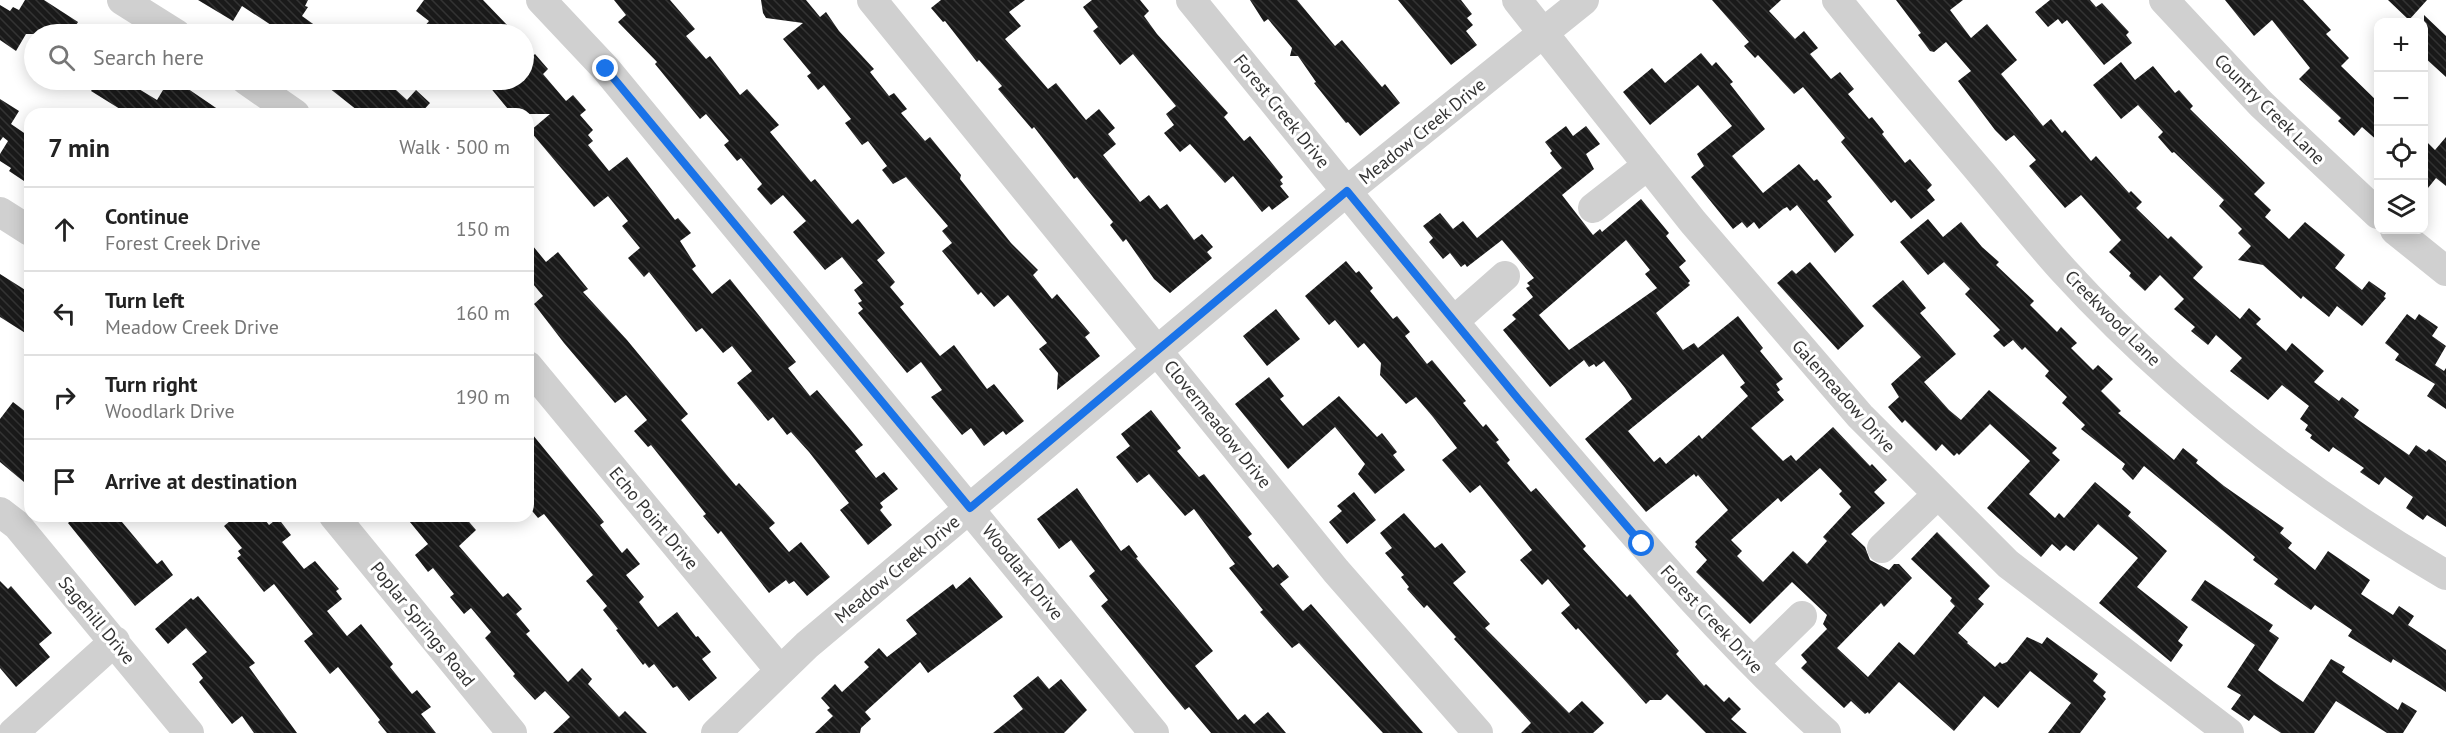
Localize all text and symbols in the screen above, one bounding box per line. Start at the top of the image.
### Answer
map controls [2374,18,2428,234]
button: + [2374,18,2428,72]
search box [24,24,534,90]
icon: search [45,41,78,74]
text: Search here [93,43,204,71]
street label: Forest Creek Drive [1229,49,1335,173]
street label: Country Creek Lane [2210,49,2330,169]
route end [592,55,618,81]
button: − [2374,72,2428,126]
street label: Meadow Creek Drive [1354,73,1490,189]
button: locate [2374,126,2428,180]
text: 7 min [48,131,110,164]
text: Walk · 500 m [399,134,510,160]
button: layers [2374,180,2428,234]
text: Continue [105,202,189,230]
icon: ahead [48,213,81,246]
text: 150 m [456,216,510,242]
text: Forest Creek Drive [105,230,261,256]
street label: Creekwood Lane [2060,265,2166,371]
text: Turn left [105,286,185,314]
icon: left [48,297,81,330]
text: 160 m [456,300,510,326]
text: Meadow Creek Drive [105,314,279,340]
street label: Galemeadow Drive [1787,335,1901,457]
street label: Clovermeadow Drive [1159,355,1277,493]
text: Turn right [105,370,197,398]
icon: right [48,381,81,414]
text: 190 m [456,384,510,410]
text: Woodlark Drive [105,398,235,424]
street label: Echo Point Drive [604,462,704,574]
icon: arrive [48,465,81,498]
text: Arrive at destination [105,467,297,495]
street label: Meadow Creek Drive [830,510,964,628]
street label: Woodlark Drive [977,519,1069,625]
route start [1628,530,1654,556]
street label: Poplar Springs Road [366,557,480,691]
street label: Forest Creek Drive [1656,560,1768,678]
street label: Sagehill Drive [54,571,140,669]

